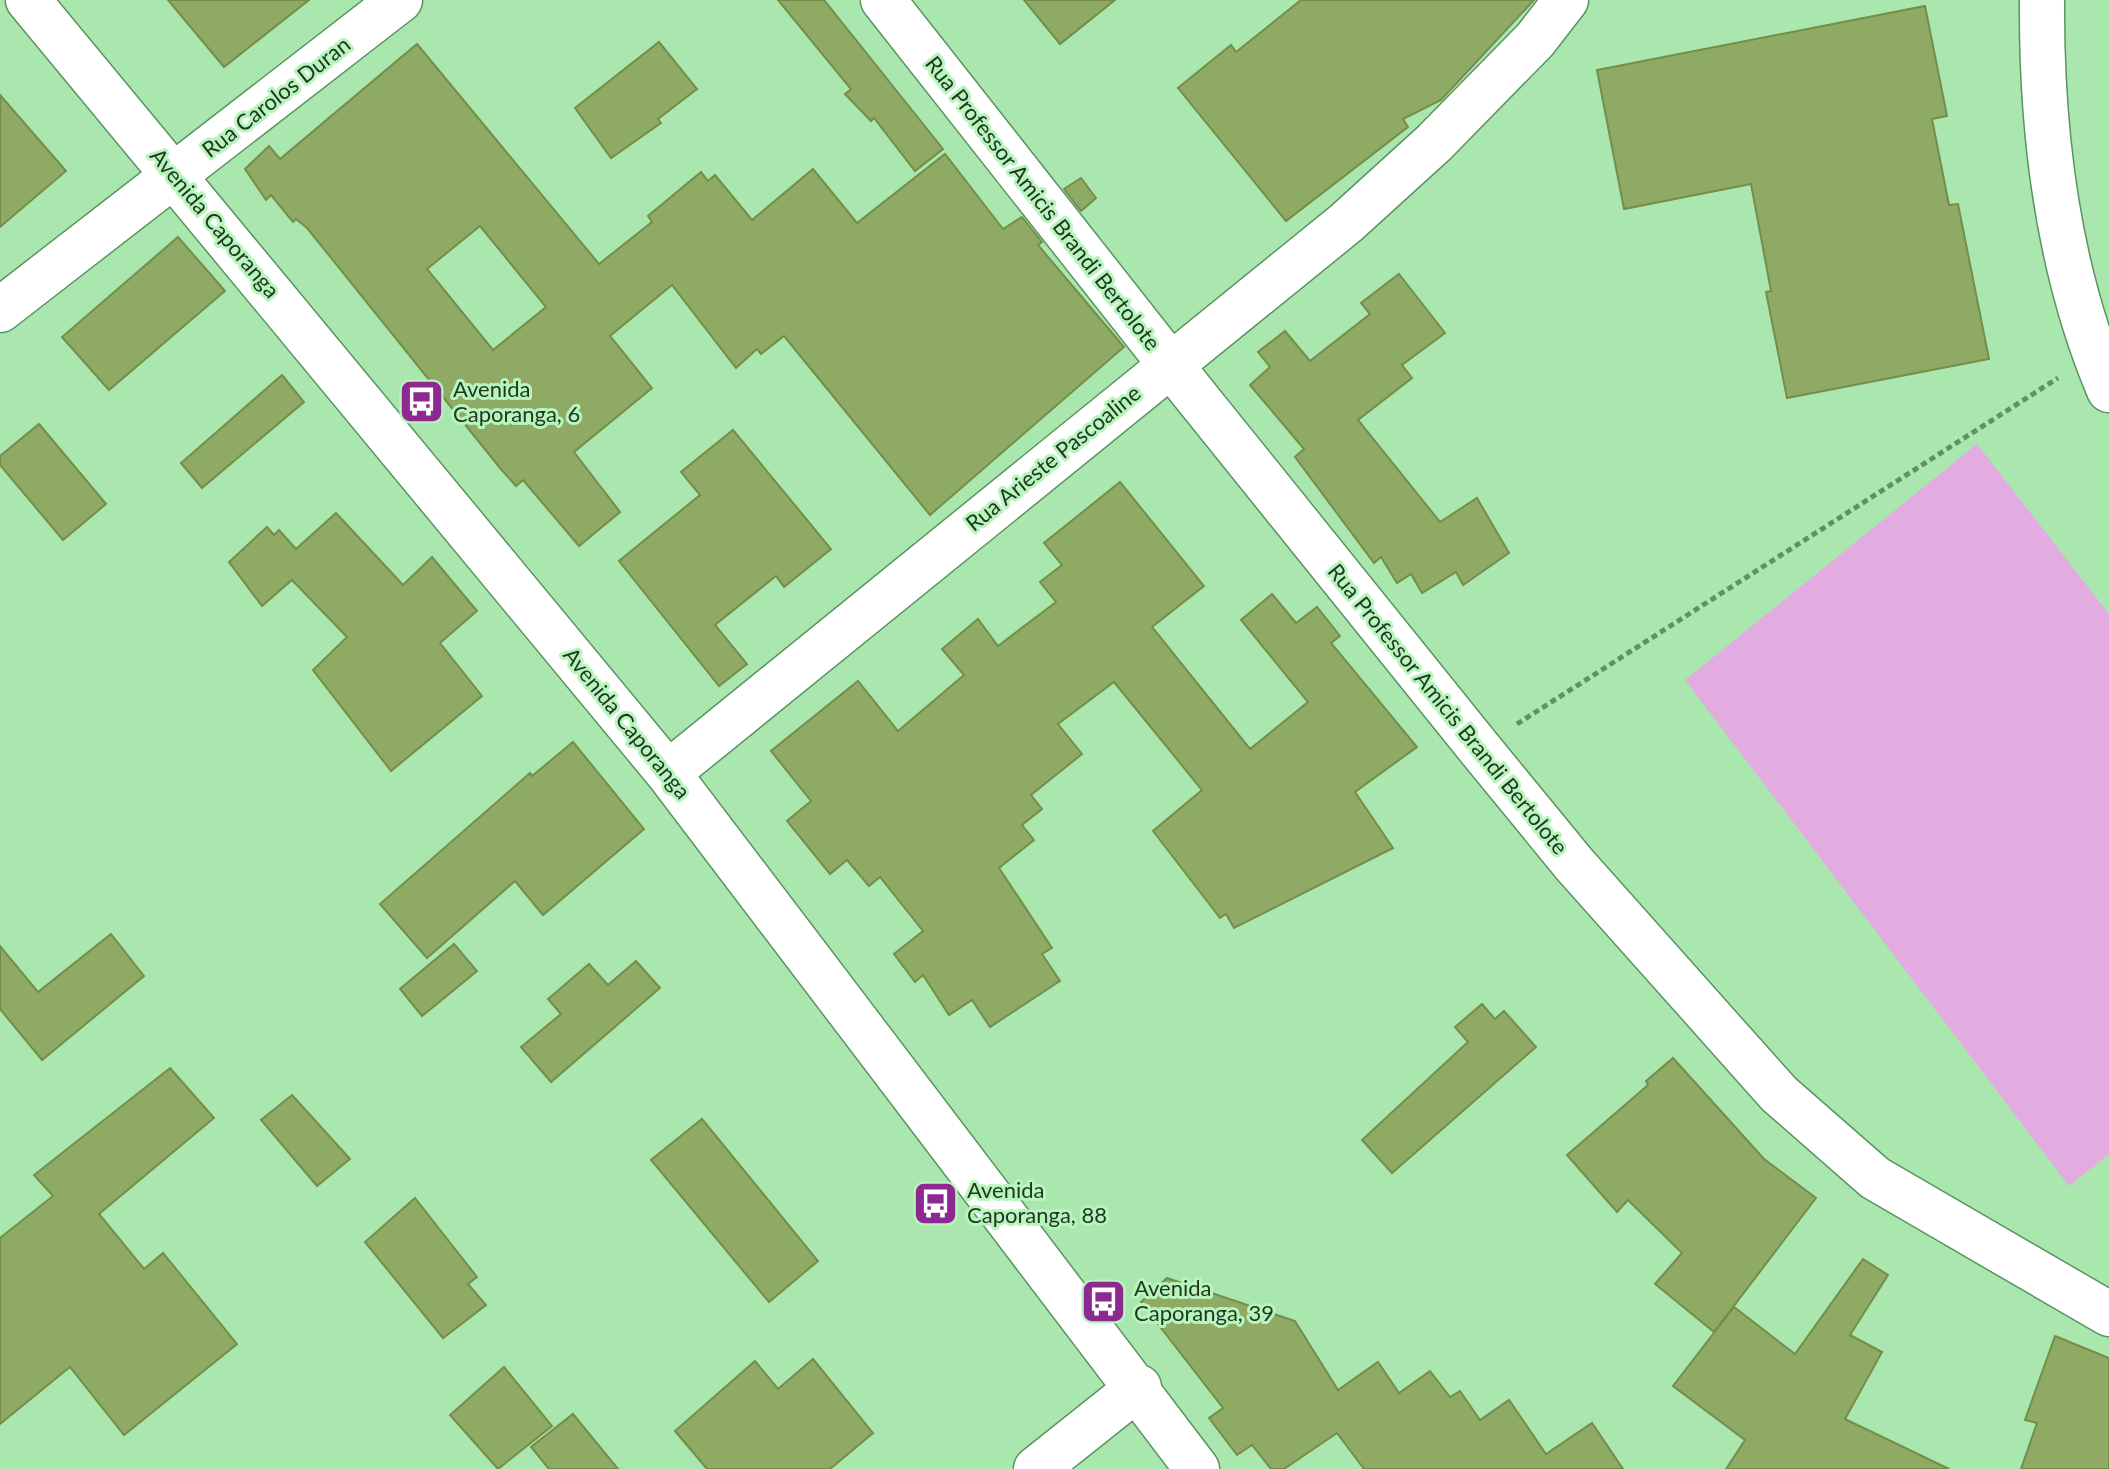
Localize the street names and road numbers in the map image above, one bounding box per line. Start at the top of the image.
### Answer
street label: Rua Carolos Duran [196,30,355,163]
street label: Rua Professor Amicis Brandi Bertolote [920,50,1167,355]
street label: Avenida Caporanga [145,142,286,303]
street label: Rua Arieste Pascoaline [960,379,1146,536]
street label: Rua Professor Amicis Brandi Bertolote [1323,558,1574,859]
street label: Avenida Caporanga [558,642,697,804]

